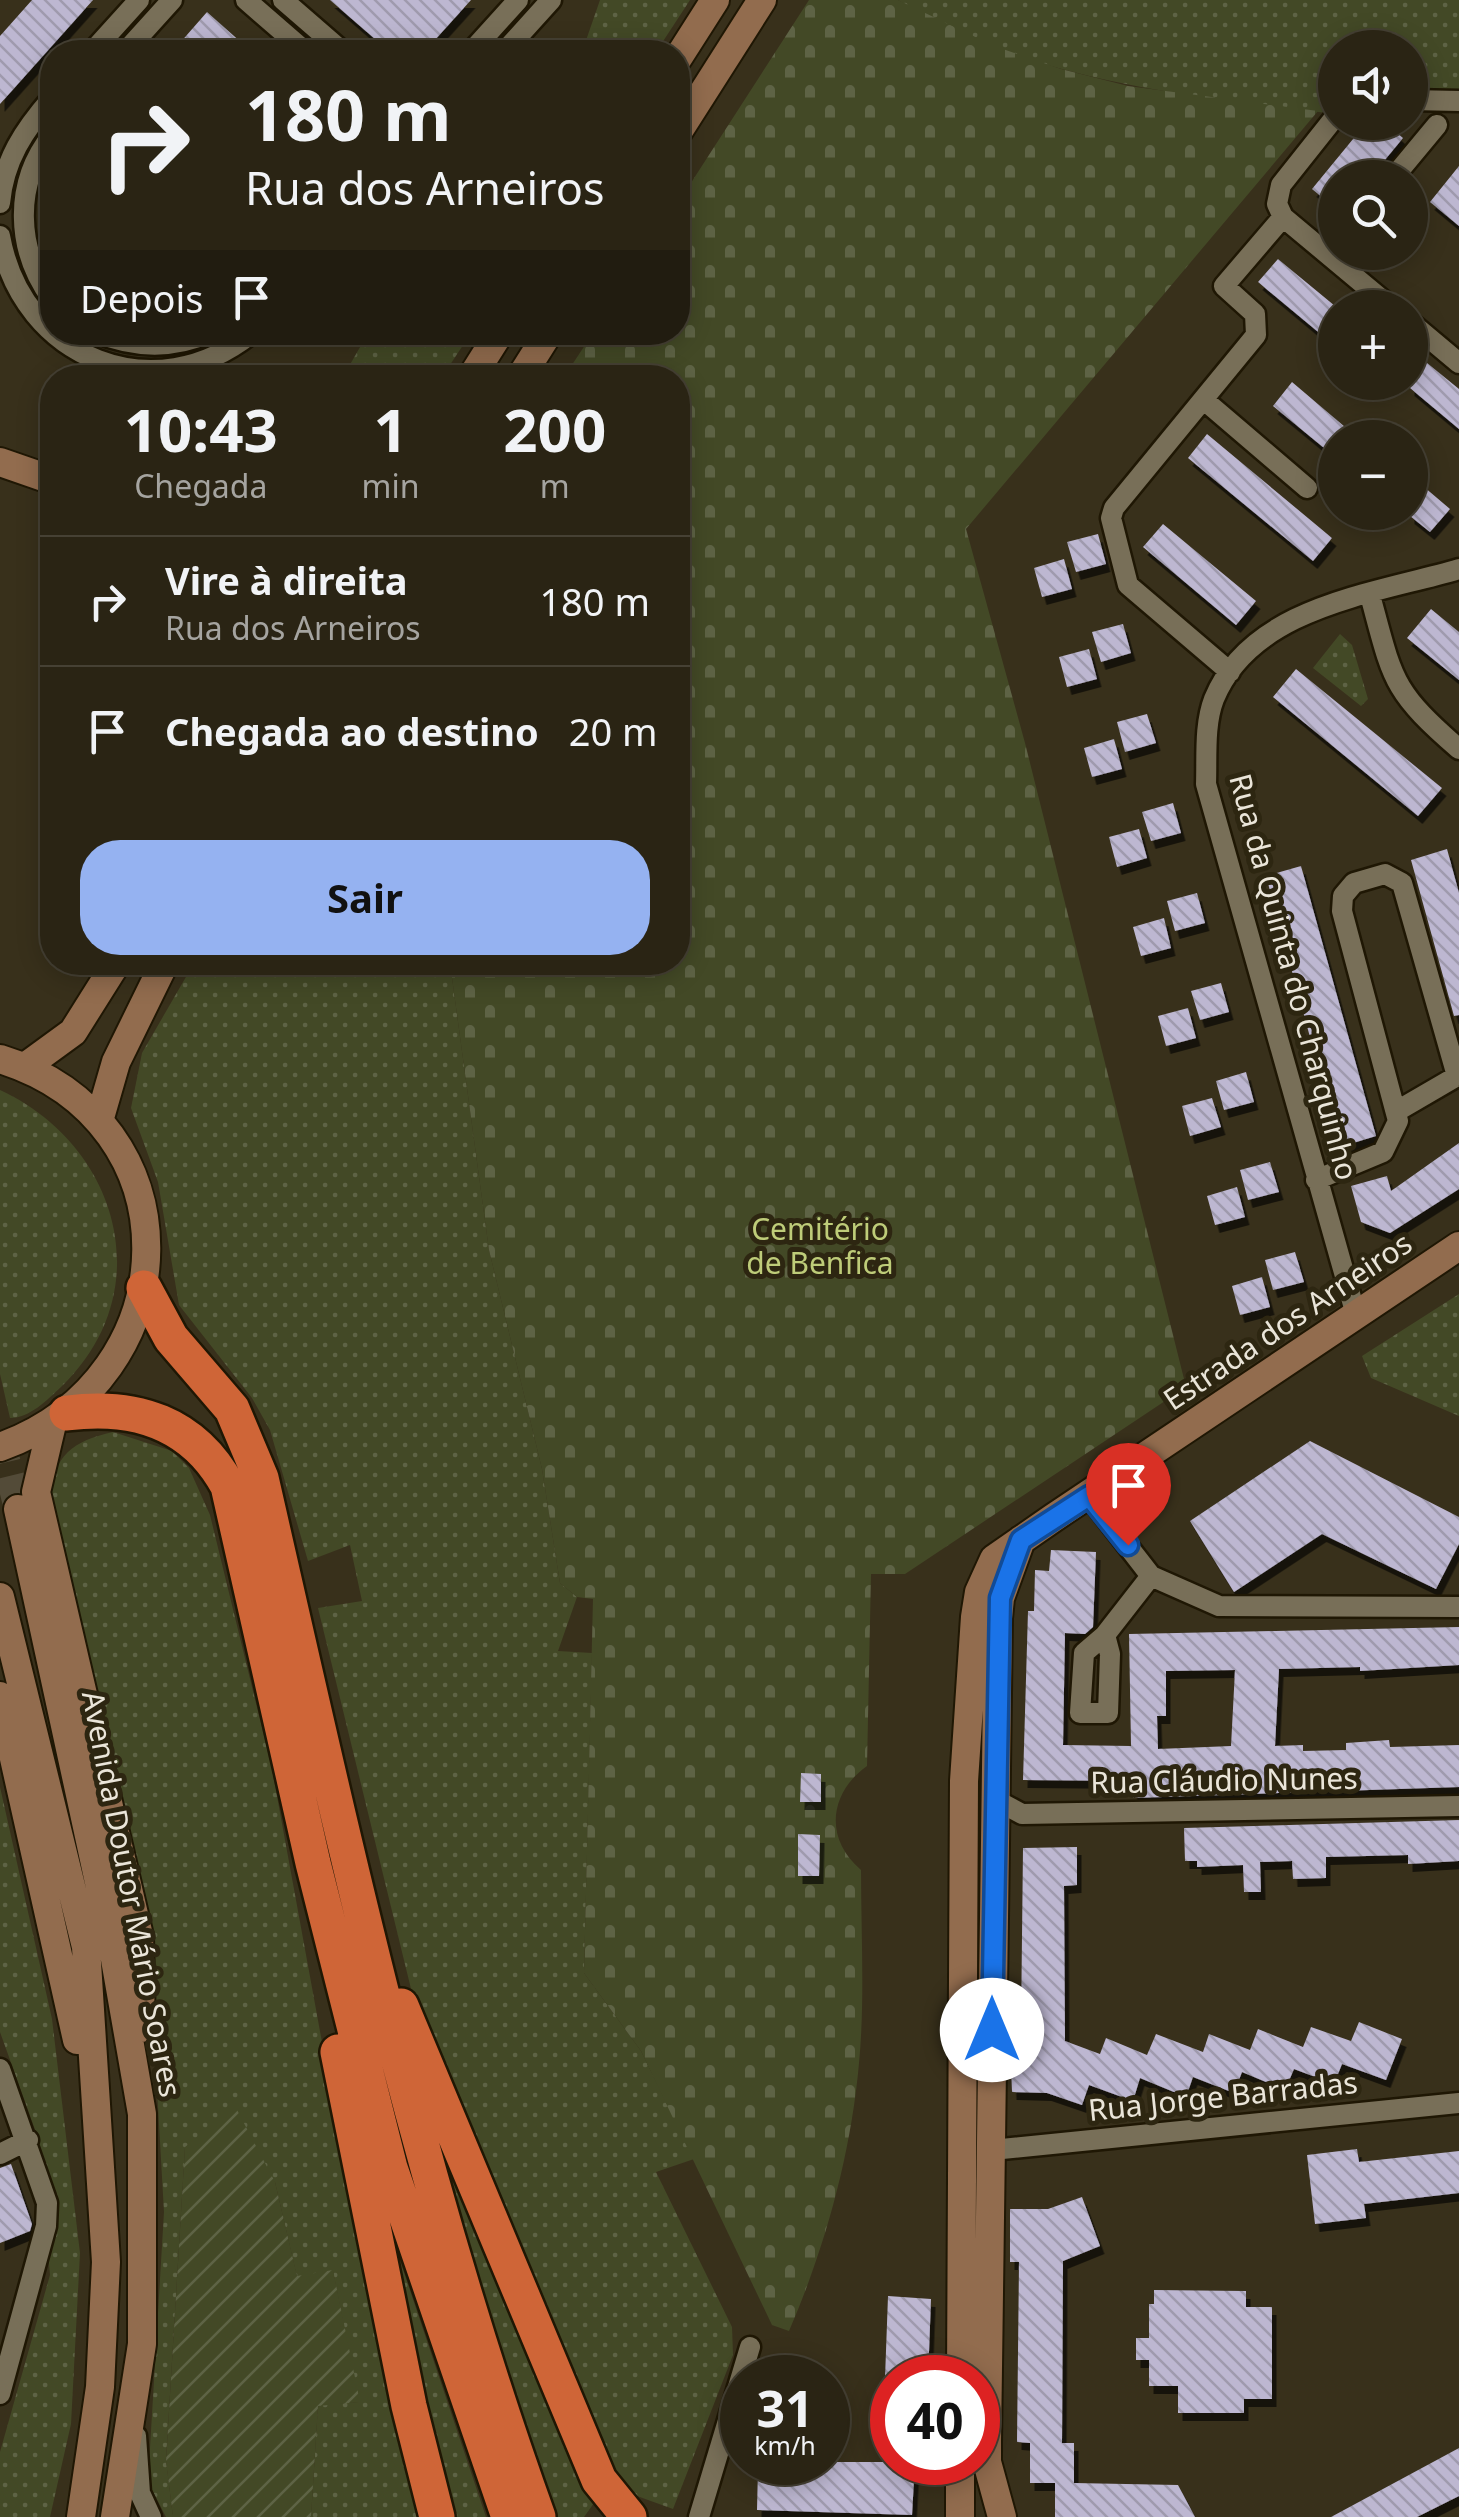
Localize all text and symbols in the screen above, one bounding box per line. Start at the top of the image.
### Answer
map controls [1318,30,1428,530]
button: sound [1318,30,1428,140]
text: 180 m [245,66,452,162]
icon: right [80,80,210,210]
text: Rua dos Arneiros [245,157,605,218]
button: search [1318,160,1428,270]
icon: arrive [224,270,279,325]
text: Depois [80,272,204,324]
button: + [1318,290,1428,400]
text: 10:43 [124,388,278,470]
text: 1 [373,388,408,470]
text: 200 [503,388,606,470]
button: − [1318,420,1428,530]
text: Chegada [134,464,267,507]
text: min [362,464,420,507]
text: m [540,464,570,507]
text: Vire à direita [165,554,407,606]
icon: right [80,574,135,629]
text: 180 m [539,575,650,627]
text: Rua dos Arneiros [165,606,421,649]
icon: arrive [80,704,135,759]
text: Chegada ao destino [165,705,539,757]
text: 20 m [569,705,658,757]
street label: Rua da Quinta do Charquinho [1220,769,1368,1184]
button: Sair [80,840,650,955]
park label: Cemitério de Benfica [746,1208,894,1283]
street label: Estrada dos Arneiros [1155,1222,1419,1419]
pin [1086,1443,1171,1546]
icon: arrive [1101,1458,1156,1513]
street label: Avenida Doutor Mário Soares [73,1687,192,2100]
street label: Rua Cláudio Nunes [1090,1757,1358,1802]
position arrow [940,1978,1044,2082]
street label: Rua Jorge Barradas [1086,2061,1359,2130]
speed limit sign: 40 [870,2355,1000,2485]
text: 31 [756,2374,814,2442]
text: km/h [754,2428,816,2462]

